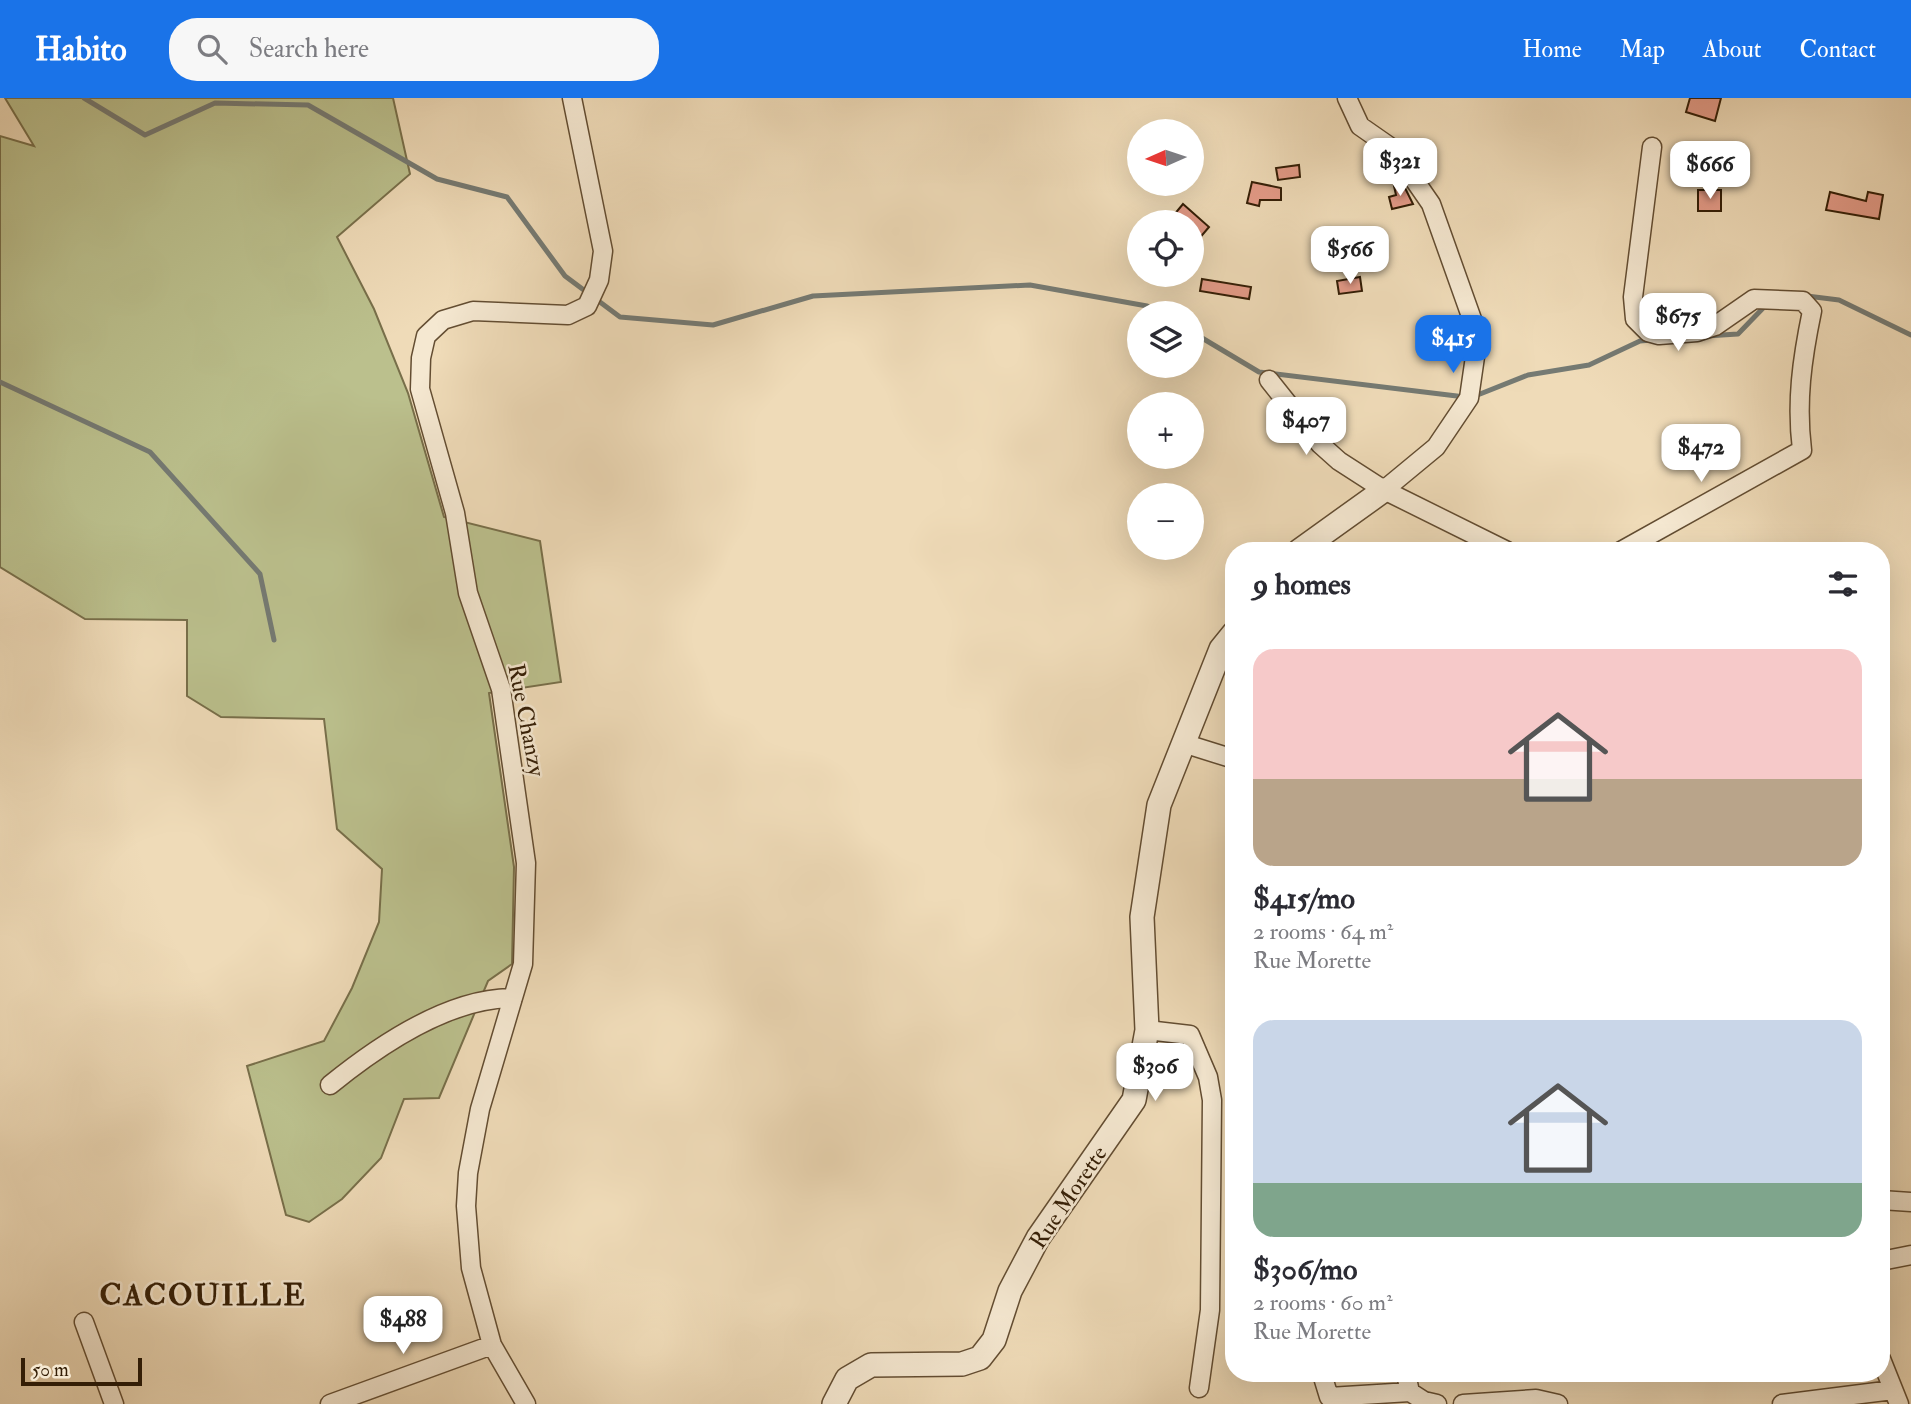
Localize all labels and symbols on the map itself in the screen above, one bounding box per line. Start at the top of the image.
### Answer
north arrow [1127,119,1204,196]
pin: $321 [1359,139,1441,198]
pin: $666 [1669,141,1751,201]
pin: $566 [1309,226,1391,286]
pin: $675 [1637,294,1719,353]
pin: $415 [1412,316,1494,375]
pin: $407 [1265,398,1347,457]
pin: $472 [1660,424,1742,484]
street label: Rue Chanzy [501,661,552,780]
pin: $306 [1114,1044,1196,1103]
street label: Rue Morette [1023,1140,1114,1254]
district label: CACOUILLE [99,1277,307,1314]
pin: $488 [362,1296,444,1356]
scale bar [21,1355,142,1387]

